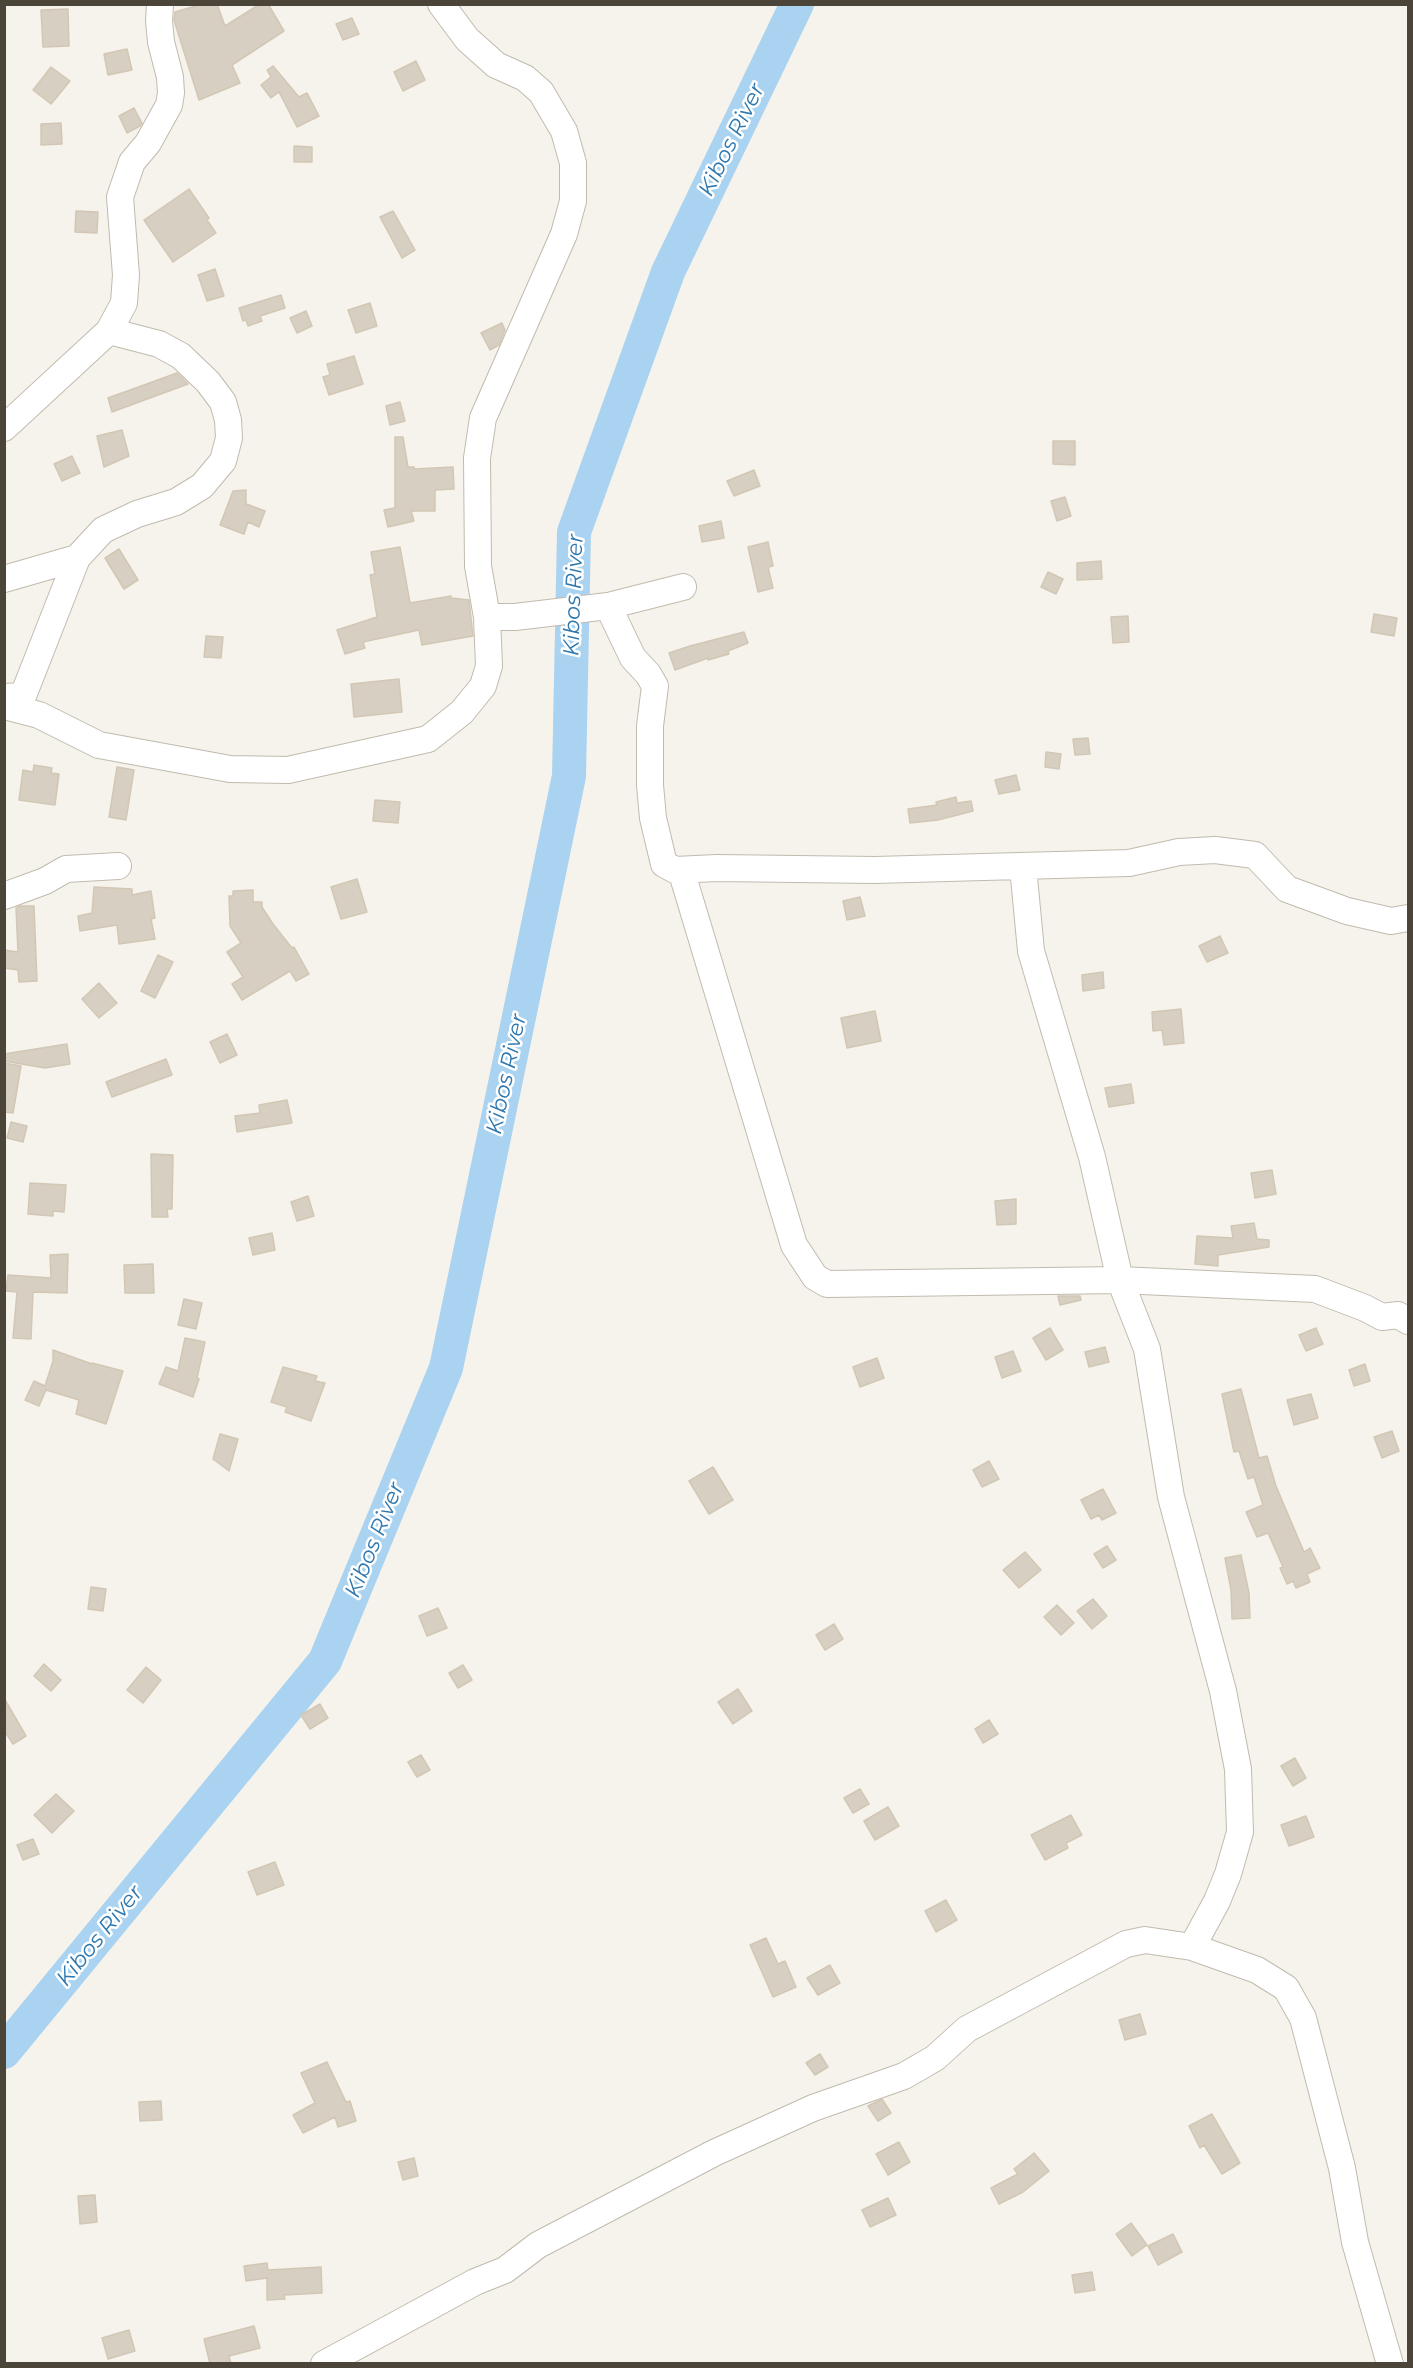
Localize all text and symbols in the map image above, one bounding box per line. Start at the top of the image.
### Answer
water label: Kibos River [693,79,771,201]
water label: Kibos River [559,533,589,657]
water label: Kibos River [481,1011,533,1137]
water label: Kibos River [340,1478,410,1602]
water label: Kibos River [51,1880,149,1992]

